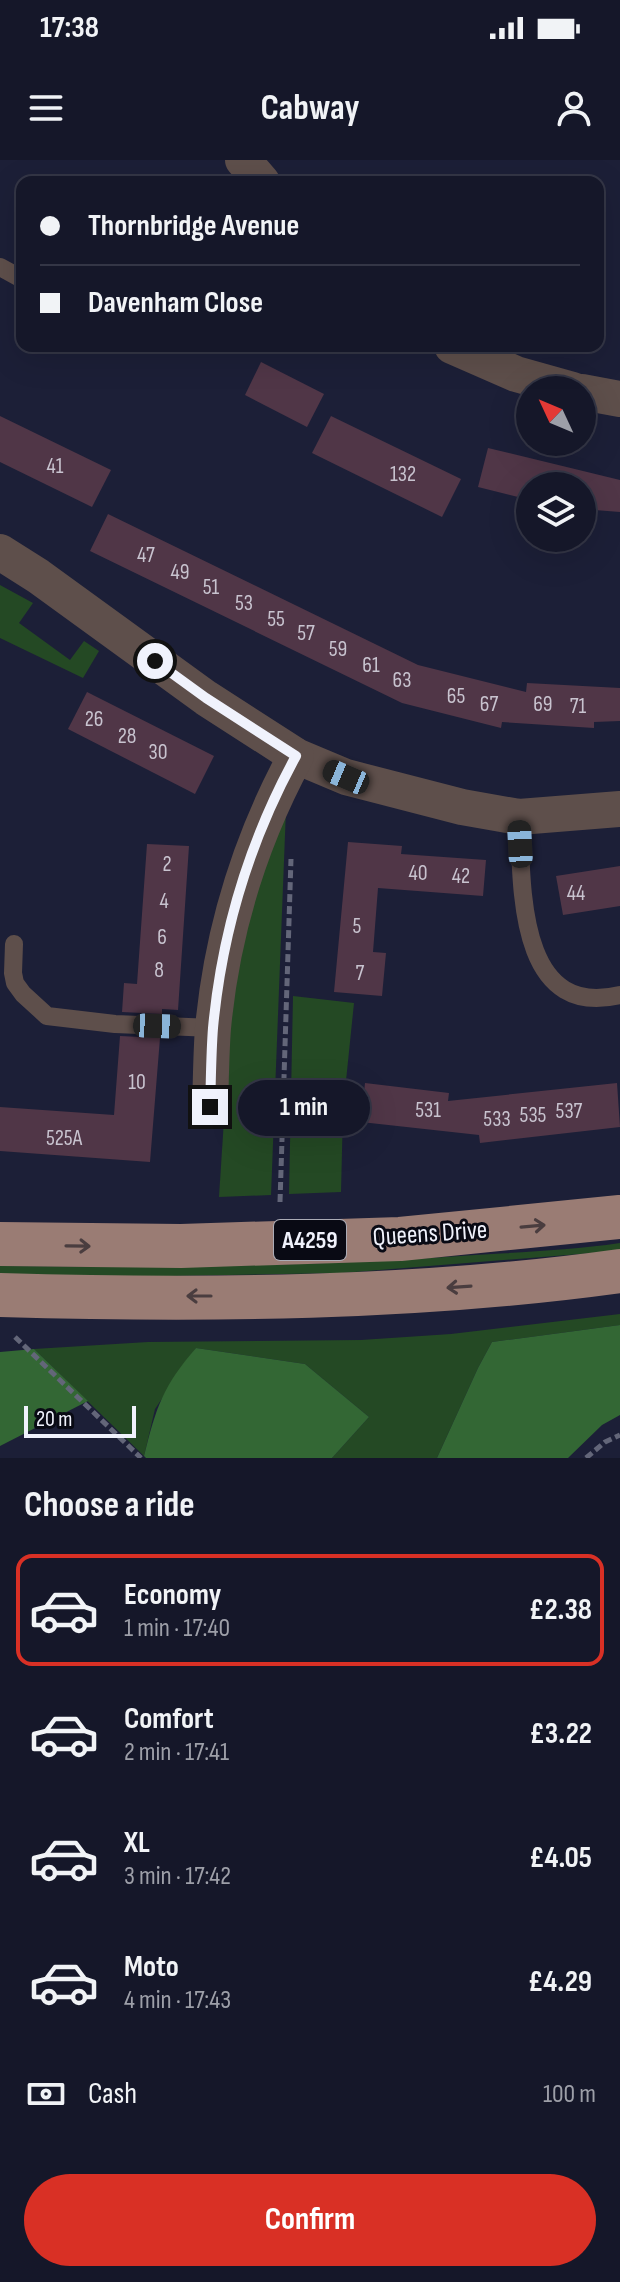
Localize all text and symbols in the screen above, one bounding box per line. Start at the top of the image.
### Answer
text: 17:38 [40,10,99,46]
icon: menu [24,86,68,130]
icon: person [552,86,596,130]
text: Cabway [260,87,360,130]
text: Thornbridge Avenue [88,208,299,244]
text: Davenham Close [88,285,263,321]
north arrow [516,376,596,456]
map controls [516,376,596,552]
house number: 41 [47,453,64,480]
house number: 132 [390,461,416,488]
button: layers [516,472,596,552]
house number: 47 [137,542,155,569]
house number: 49 [171,559,190,586]
house number: 51 [203,574,220,601]
house number: 53 [235,590,253,617]
house number: 55 [267,606,285,633]
house number: 57 [297,620,315,647]
house number: 59 [329,636,347,663]
route start [137,643,173,679]
house number: 61 [362,652,380,679]
house number: 63 [393,667,411,694]
house number: 65 [447,683,465,710]
house number: 67 [480,691,498,718]
house number: 69 [533,691,553,718]
house number: 71 [570,693,587,720]
house number: 26 [85,706,103,733]
house number: 28 [118,723,136,750]
house number: 30 [148,739,168,766]
car [319,757,373,797]
car [507,819,533,869]
house number: 2 [162,851,172,878]
house number: 40 [408,860,428,887]
house number: 42 [452,863,470,890]
house number: 44 [567,880,585,907]
house number: 4 [159,888,169,915]
house number: 5 [353,913,362,940]
house number: 6 [157,924,167,951]
house number: 8 [154,957,164,984]
house number: 7 [356,960,365,987]
car [133,1013,181,1039]
house number: 10 [128,1069,146,1096]
callout: 1 min [238,1079,370,1135]
route end [192,1089,228,1125]
text: 1 min [280,1092,328,1123]
house number: 531 [415,1097,441,1124]
house number: 537 [556,1098,583,1125]
house number: 535 [520,1102,547,1129]
house number: 533 [483,1106,511,1133]
house number: 525A [46,1125,83,1152]
street label: Queens Drive [372,1215,488,1253]
one-way arrow [519,1219,546,1234]
road number: A4259 [274,1220,346,1260]
one-way arrow [64,1238,91,1254]
one-way arrow [446,1280,473,1295]
one-way arrow [186,1288,213,1304]
scale bar [24,1402,136,1438]
text: 20 m [36,1406,73,1433]
text: Choose a ride [24,1484,195,1527]
icon: car [28,1574,100,1646]
text: Economy [124,1577,221,1613]
text: £2.38 [529,1592,592,1628]
text: 1 min · 17:40 [124,1613,230,1644]
icon: car [28,1698,100,1770]
text: Comfort [124,1701,214,1737]
text: £3.22 [529,1716,592,1752]
text: 2 min · 17:41 [124,1737,229,1768]
icon: car [28,1822,100,1894]
text: XL [124,1825,150,1861]
text: £4.05 [529,1840,592,1876]
text: 3 min · 17:42 [124,1861,231,1892]
icon: car [28,1946,100,2018]
text: Moto [124,1949,179,1985]
text: £4.29 [528,1964,592,2000]
text: 4 min · 17:43 [124,1985,231,2016]
icon: cash [24,2072,68,2116]
text: Cash [88,2076,137,2112]
text: 100 m [543,2079,596,2110]
button: Confirm [24,2174,596,2266]

